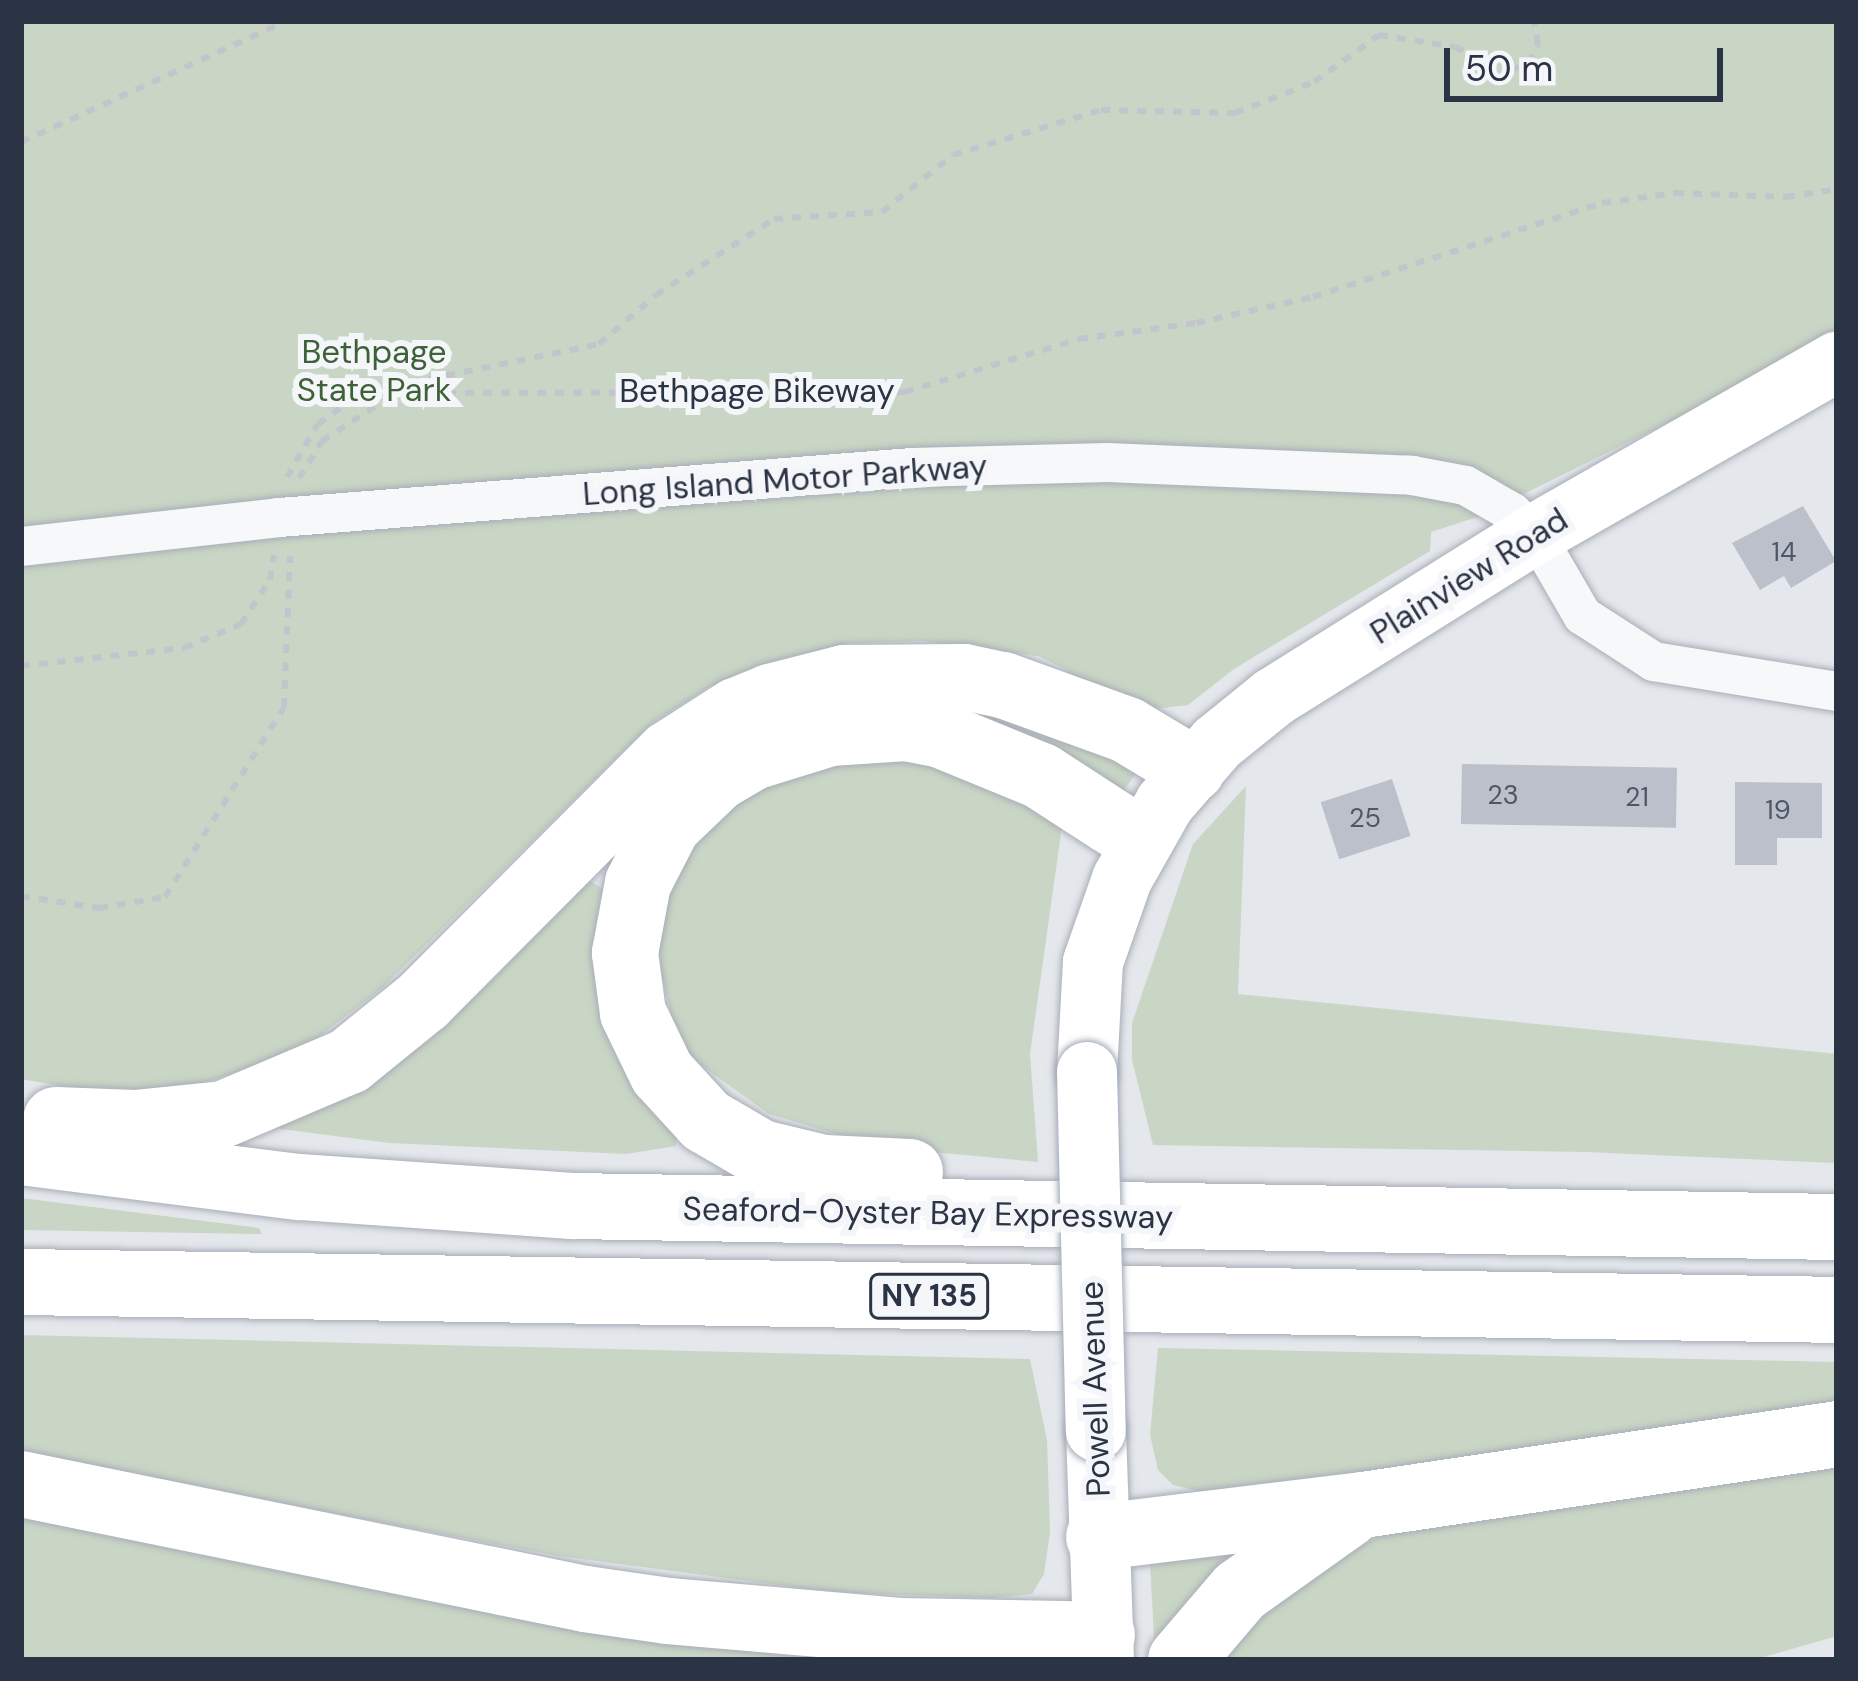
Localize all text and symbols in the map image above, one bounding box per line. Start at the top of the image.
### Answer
scale bar [1450,24,1729,98]
text: 50 m [1465,45,1553,92]
park label: Bethpage State Park [297,332,451,410]
street label: Bethpage Bikeway [619,371,895,411]
street label: Long Island Motor Parkway [581,446,989,514]
street label: Plainview Road [1363,500,1575,652]
house number: 14 [1772,536,1796,568]
house number: 23 [1487,779,1519,811]
house number: 21 [1625,781,1649,813]
house number: 19 [1765,794,1791,826]
house number: 25 [1349,802,1381,834]
street label: Seaford-Oyster Bay Expressway [682,1189,1174,1237]
road number: NY 135 [869,1272,989,1320]
street label: Powell Avenue [1071,1280,1119,1498]

